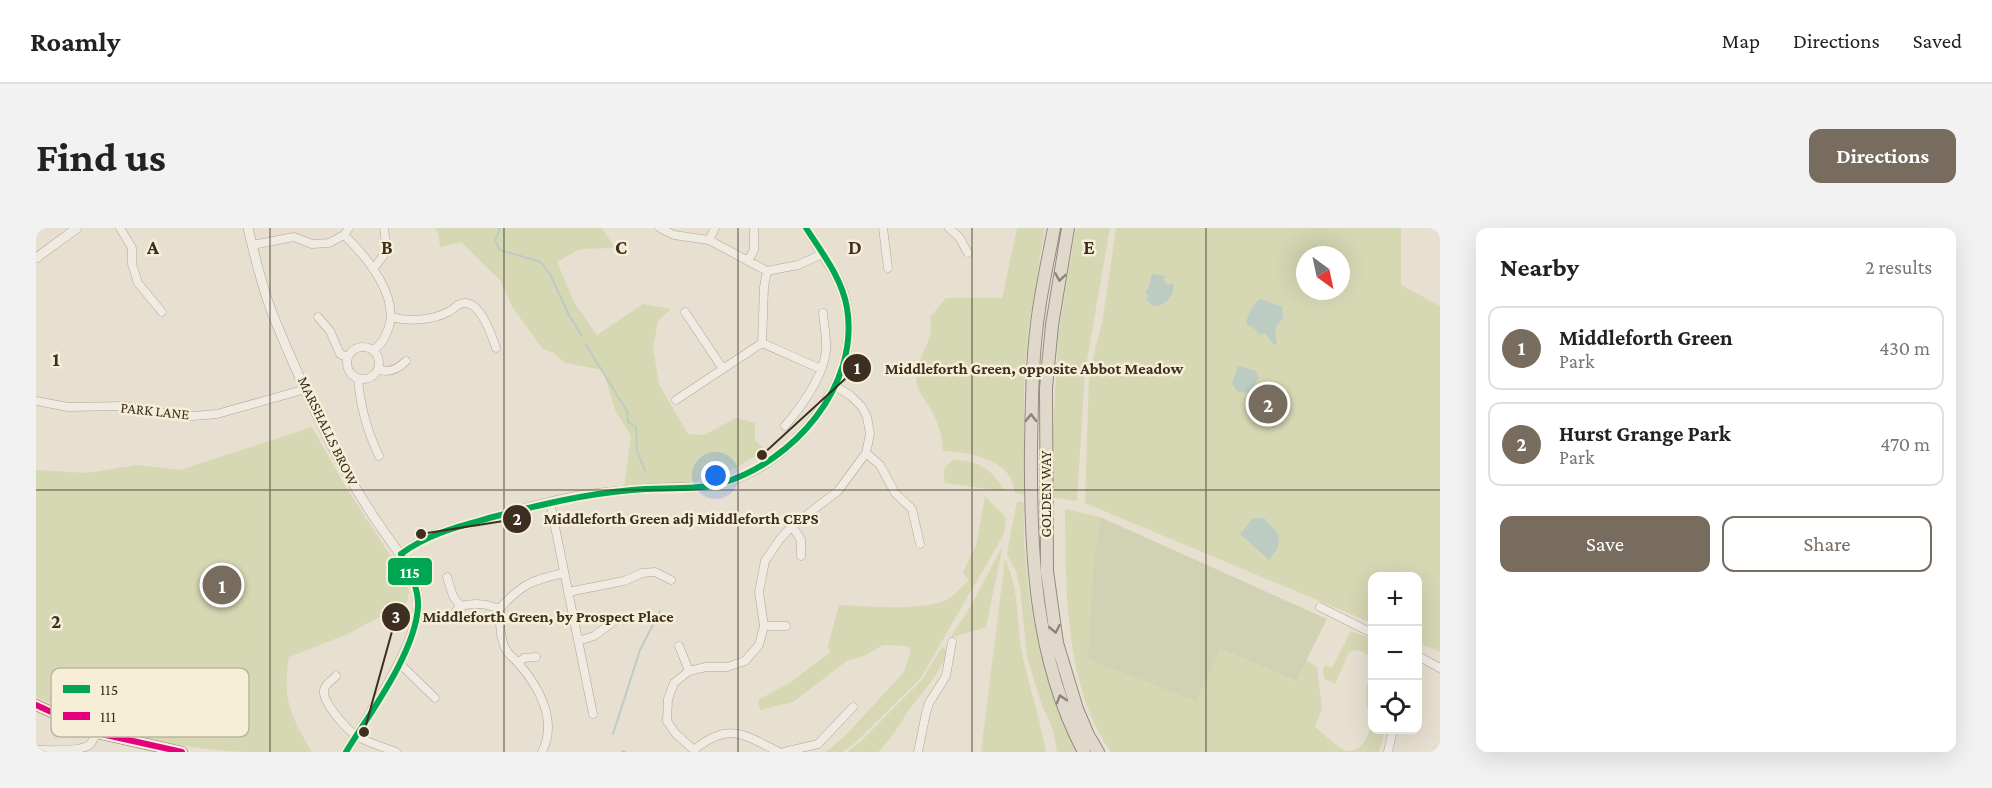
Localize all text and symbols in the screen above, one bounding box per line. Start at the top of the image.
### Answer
text: Roamly [30,26,120,57]
text: Map [1722,29,1760,53]
text: Directions [1793,29,1880,53]
text: Saved [1913,29,1962,53]
button: Directions [1809,129,1956,183]
text: Find us [36,133,166,180]
text: A [146,236,160,258]
text: B [381,236,393,258]
text: C [615,236,627,258]
text: D [848,236,862,258]
text: E [1083,236,1095,258]
north arrow [1296,246,1350,300]
text: Nearby [1500,253,1579,282]
text: 2 results [1865,256,1932,278]
one-way arrow [1054,271,1067,281]
text: Middleforth Green [1559,325,1733,350]
text: 1 [1518,337,1525,359]
text: 430 m [1879,337,1930,359]
text: 1 [52,348,60,370]
text: Park [1559,350,1595,372]
callout: Middleforth Green, opposite Abbot Meadow [842,351,1195,385]
text: 1 [854,358,861,378]
text: Middleforth Green, opposite Abbot Meadow [885,360,1183,377]
street label: MARSHALLS BROW [295,374,361,488]
pin: 2 [1248,382,1288,426]
street label: PARK LANE [120,399,190,423]
one-way arrow [1025,414,1038,423]
text: Hurst Grange Park [1559,421,1731,446]
text: 2 [1516,433,1527,455]
text: 470 m [1880,433,1930,455]
text: Park [1559,446,1595,468]
street label: GOLDEN WAY [1038,450,1054,537]
your location [701,461,730,490]
callout: Middleforth Green adj Middleforth CEPS [502,502,831,536]
text: 2 [512,509,522,529]
text: Middleforth Green adj Middleforth CEPS [543,510,819,528]
button: Save [1500,516,1710,572]
button: Share [1722,516,1932,572]
line badge: 115 [387,557,433,586]
pin: 1 [202,562,242,608]
text: 115 [400,564,420,581]
map controls [1368,572,1422,734]
button: + [1368,572,1422,626]
callout: Middleforth Green, by Prospect Place [381,600,686,634]
text: 3 [392,607,400,627]
text: Middleforth Green, by Prospect Place [422,608,674,625]
text: 2 [51,610,61,632]
one-way arrow [1048,623,1061,633]
button: − [1368,626,1422,680]
legend [51,668,249,737]
button: locate [1368,680,1422,734]
text: 115 [100,681,118,698]
one-way arrow [1056,694,1068,705]
text: 111 [100,708,116,725]

